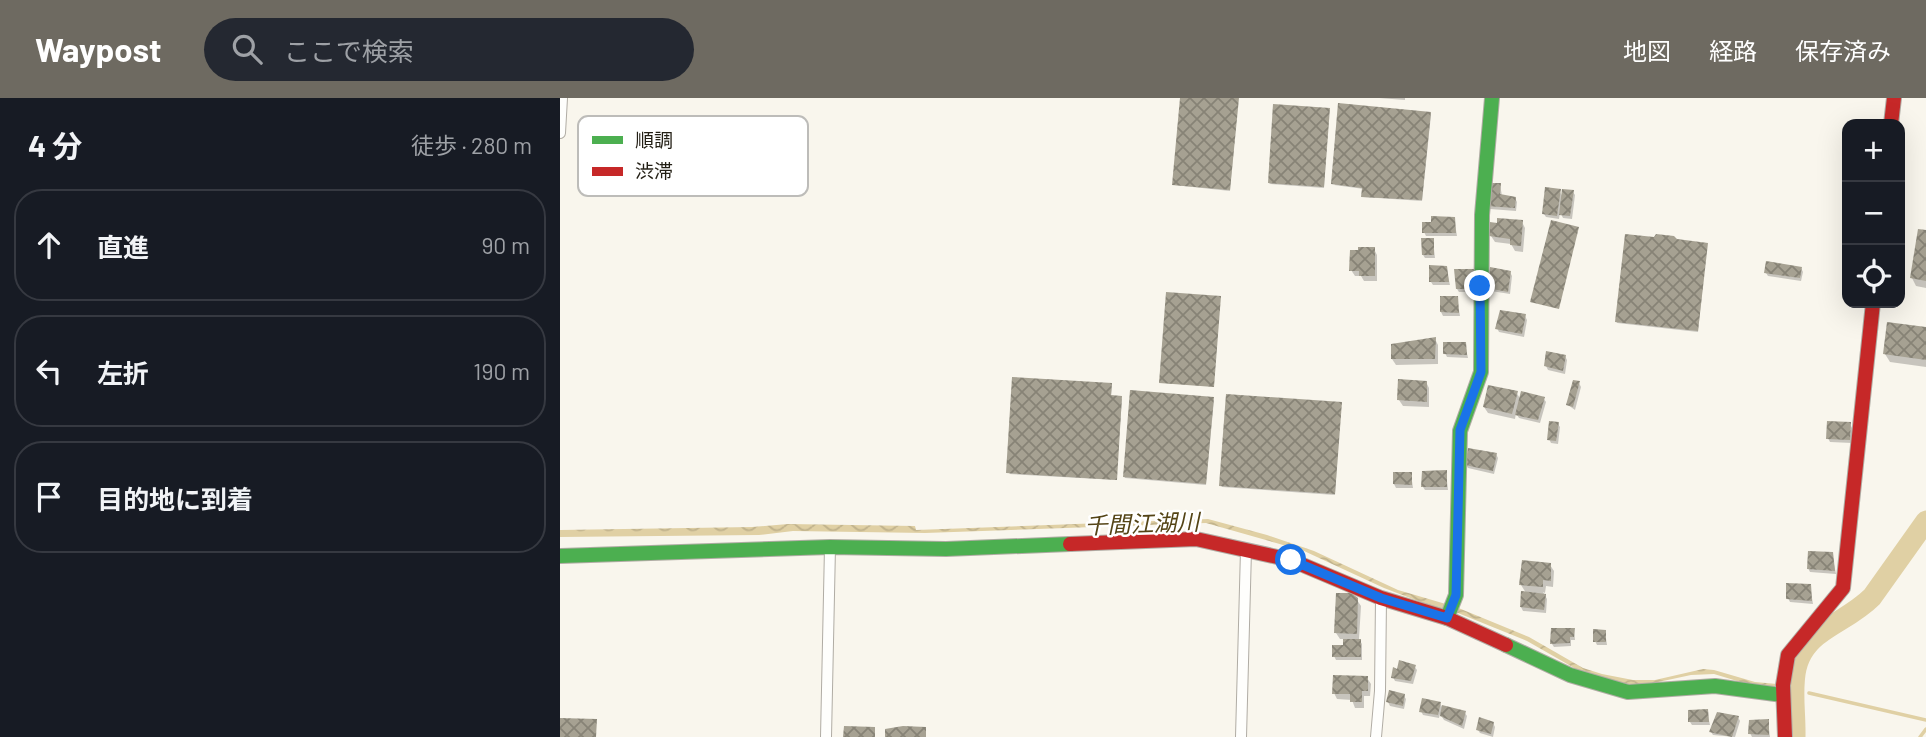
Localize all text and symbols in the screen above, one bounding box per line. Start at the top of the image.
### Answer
search box [204,18,694,81]
text: Waypost [35,29,162,69]
icon: search [228,30,266,68]
text: ここで検索 [284,35,414,66]
text: 地図 [1623,36,1671,65]
text: 経路 [1709,36,1757,65]
text: 保存済み [1795,36,1891,65]
legend [578,116,808,196]
map controls [1842,119,1905,308]
button: + [1842,119,1905,182]
text: 4 分 [28,127,82,163]
text: 順調 [635,128,673,151]
text: 徒歩 · 280 m [411,131,532,159]
text: 渋滞 [635,159,673,182]
button: − [1842,182,1905,245]
icon: ahead [30,226,68,264]
text: 直進 [97,231,149,262]
text: 90 m [481,231,530,259]
button: locate [1842,245,1905,308]
route end [1464,270,1495,301]
icon: left [30,352,68,390]
text: 左折 [97,357,149,388]
text: 190 m [473,357,530,385]
icon: arrive [30,478,68,516]
text: 目的地に到着 [97,483,253,514]
water label: 千間江湖川 [1084,507,1203,539]
route start [1275,544,1306,575]

